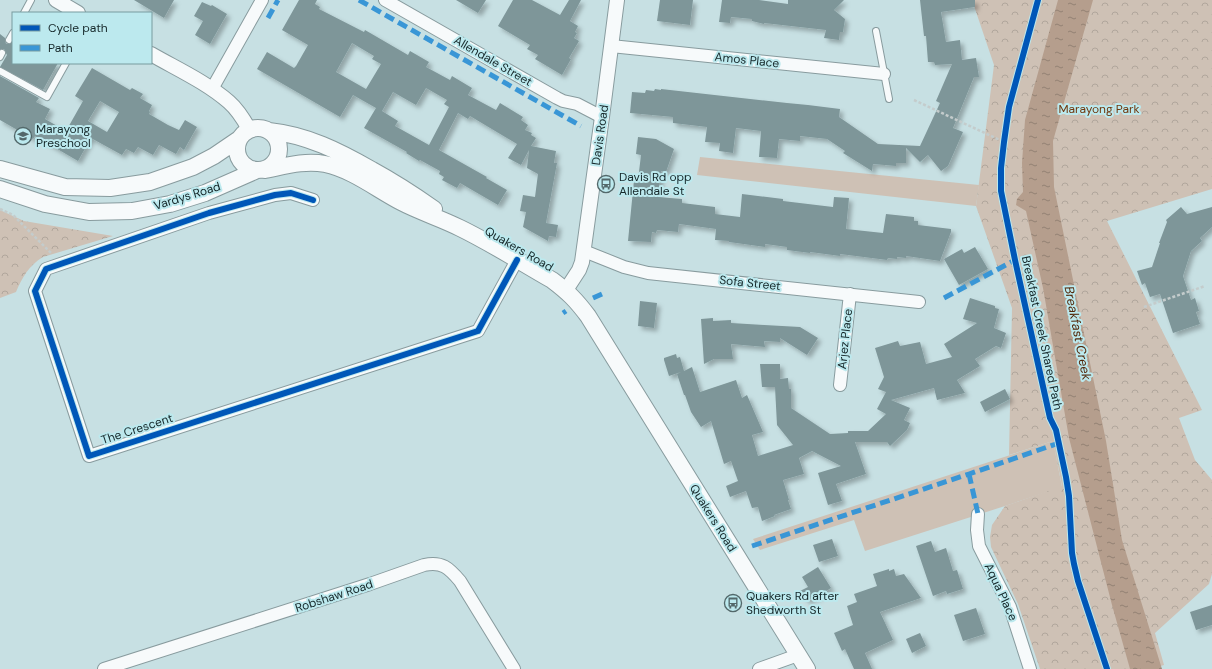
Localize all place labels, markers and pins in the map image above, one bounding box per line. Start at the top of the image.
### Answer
place label: Marayong Preschool [36,121,91,151]
school or university icon: Marayong Preschool [13,126,33,146]
place label: Davis Rd opp Allendale St [619,169,692,199]
bus stop icon: Davis Rd opp Allendale St [596,174,616,194]
place label: Quakers Rd after Shedworth St [746,588,839,618]
bus stop icon: Quakers Rd after Shedworth St [723,593,743,613]

